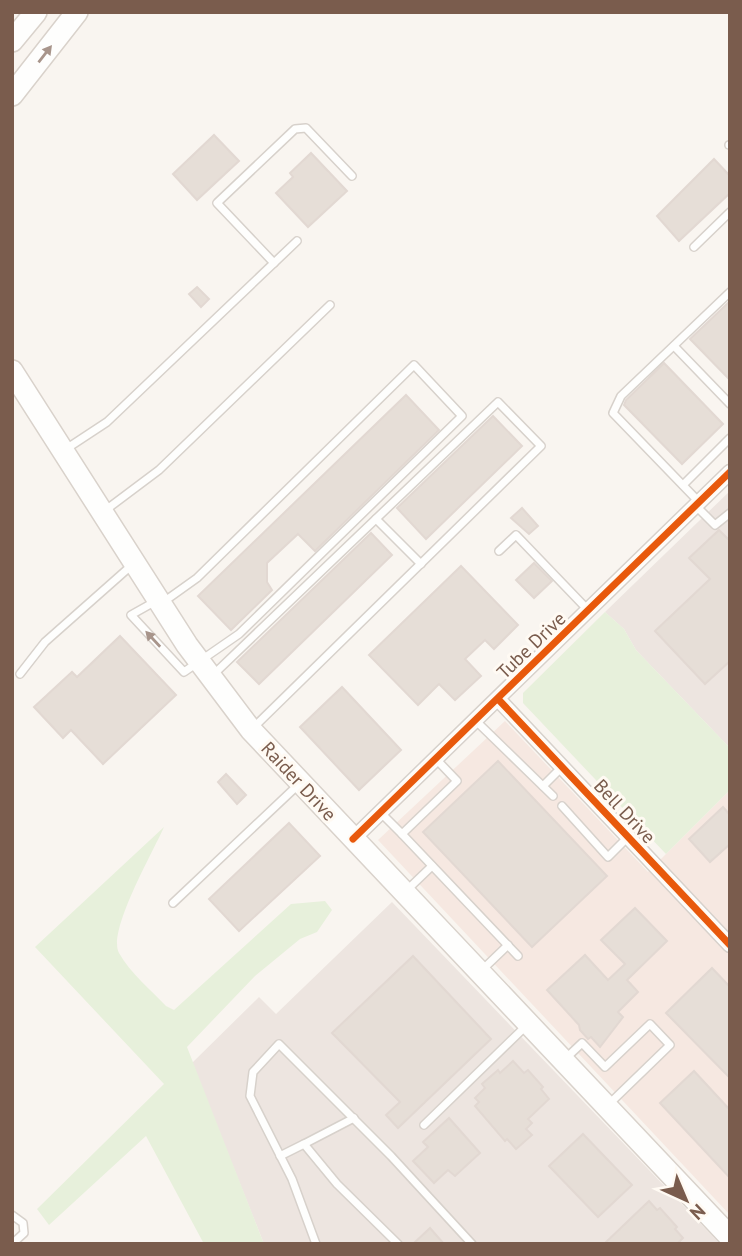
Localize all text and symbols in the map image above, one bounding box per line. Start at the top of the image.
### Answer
one-way arrow [37,45,51,63]
street label: Tube Drive [492,606,570,684]
one-way arrow [146,631,162,648]
street label: Raider Drive [256,736,342,826]
street label: Bell Drive [589,774,661,848]
north arrow [651,1165,721,1235]
text: N [685,1199,711,1225]

